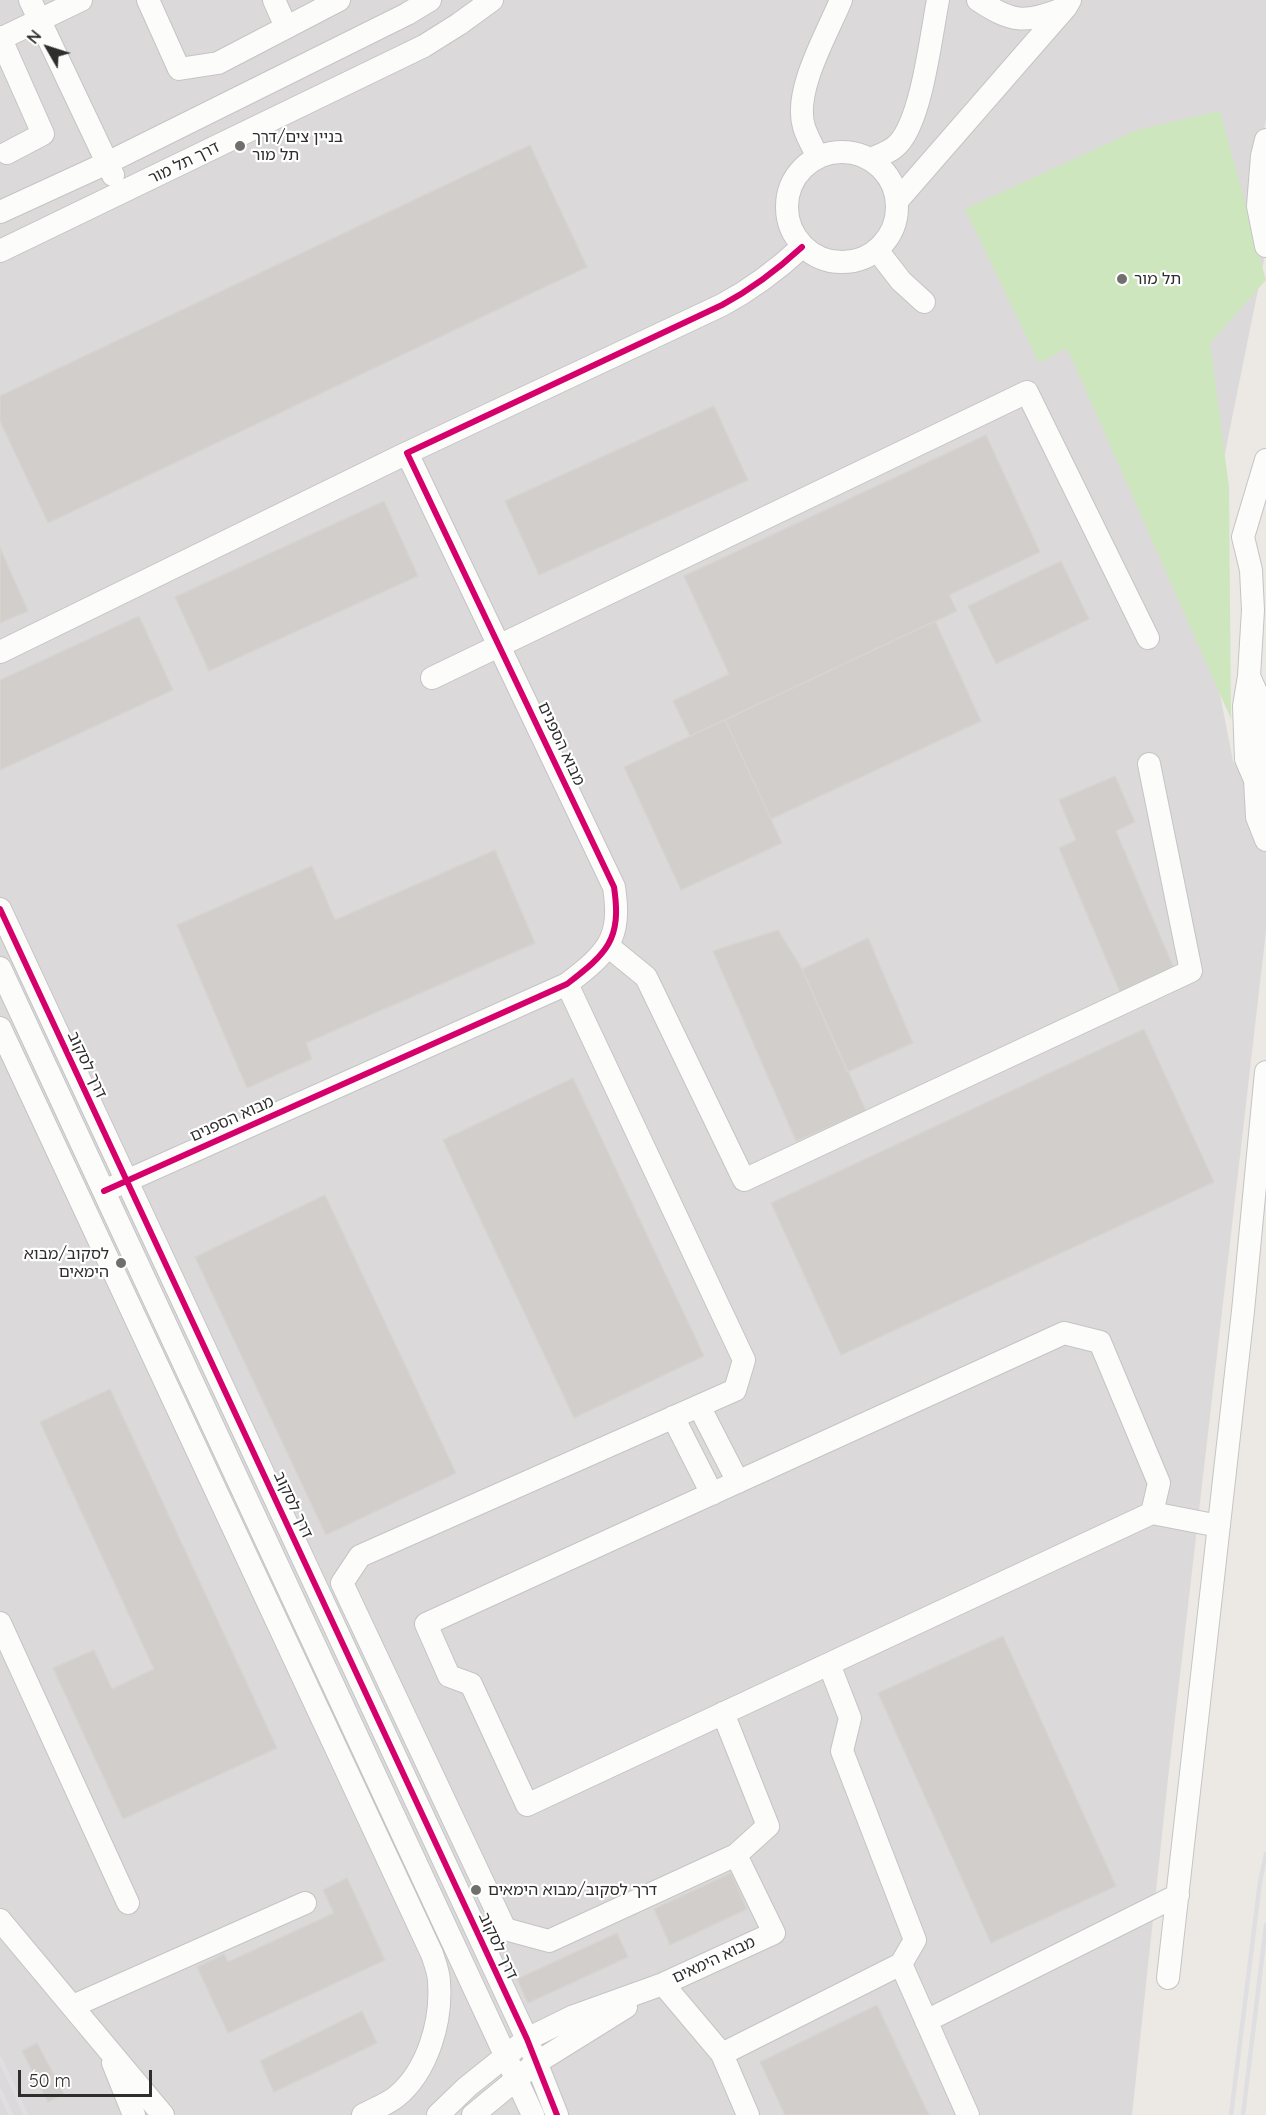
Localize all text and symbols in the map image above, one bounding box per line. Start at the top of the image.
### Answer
north arrow [18,18,78,78]
text: N [23,26,45,48]
place label: בניין צים/דרך תל מור [252,127,343,165]
street label: דרך תל מור [145,138,223,188]
marker: בניין צים/דרך תל מור [233,139,247,153]
place label: תל מור [1134,269,1181,289]
marker: תל מור [1115,272,1129,286]
street label: מבוא הספנים [533,699,589,789]
street label: דרך לסקוב [63,1029,111,1101]
street label: מבוא הספנים [187,1092,277,1146]
place label: לסקוב/מבוא הימאים [24,1244,109,1282]
marker: לסקוב/מבוא הימאים [114,1256,128,1270]
street label: דרך לסקוב [269,1469,317,1541]
place label: דרך לסקוב/מבוא הימאים [488,1880,657,1900]
marker: דרך לסקוב/מבוא הימאים [469,1883,483,1897]
street label: דרך לסקוב [474,1910,522,1982]
street label: מבוא הימאים [670,1932,758,1988]
scale bar [21,2058,154,2096]
text: 50 m [29,2069,71,2092]

